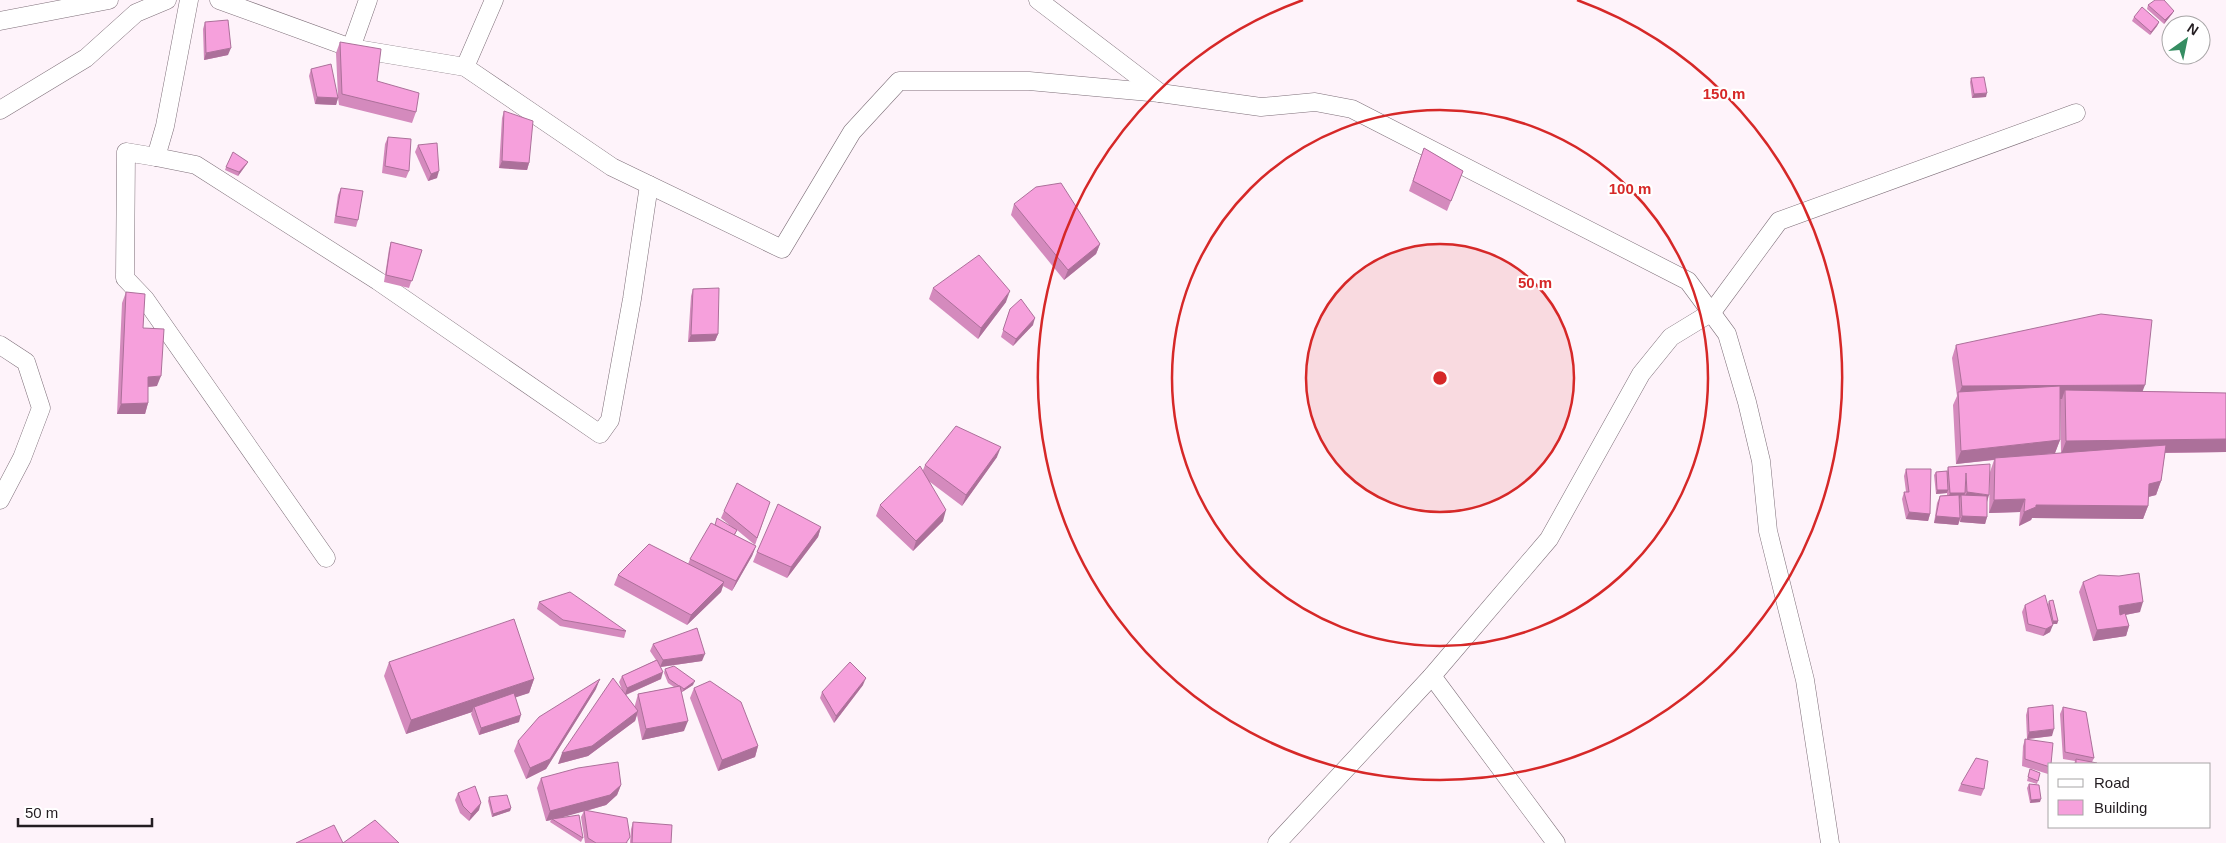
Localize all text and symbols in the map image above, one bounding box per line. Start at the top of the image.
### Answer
north arrow [2161,15,2211,65]
text: N [2184,20,2202,39]
text: 150 m [1703,85,1745,102]
text: 100 m [1609,180,1651,197]
text: 50 m [1518,274,1552,291]
centre of rings [1431,369,1449,387]
legend [2048,763,2211,828]
text: Road [2094,774,2130,791]
scale bar [18,796,151,828]
text: Building [2094,799,2147,816]
text: 50 m [25,804,58,821]

